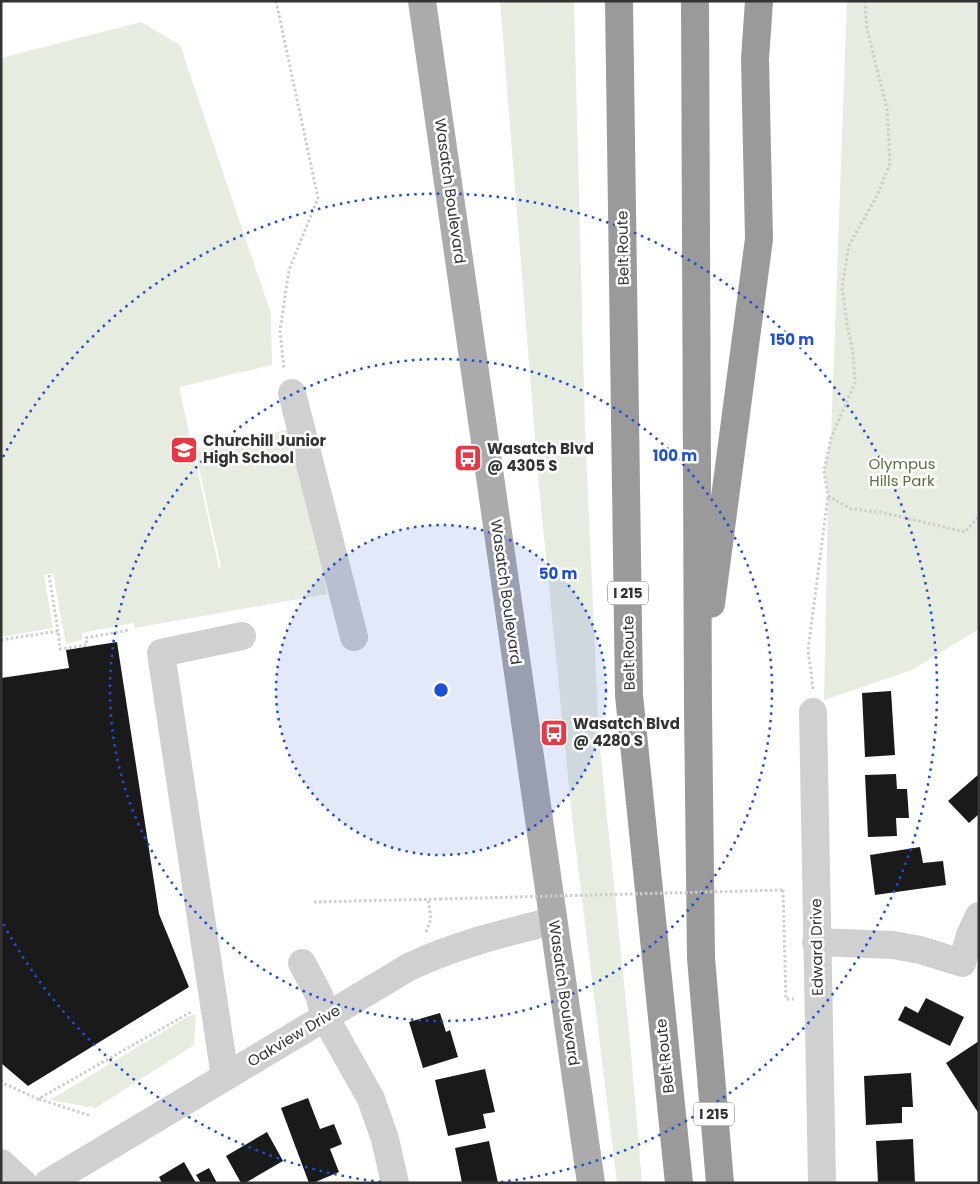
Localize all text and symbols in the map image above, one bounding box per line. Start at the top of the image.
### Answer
street label: Wasatch Boulevard [430,117,471,265]
street label: Belt Route [611,210,634,286]
text: 150 m [770,329,814,350]
place label: Churchill Junior High School [203,430,327,468]
school or university icon: Churchill Junior High School [169,435,199,465]
place label: Wasatch Blvd @ 4305 S [487,438,594,476]
bus stop icon: Wasatch Blvd @ 4305 S [453,443,483,473]
text: 100 m [653,445,697,466]
park label: Olympus Hills Park [869,453,936,491]
street label: Wasatch Boulevard [486,518,527,666]
text: 50 m [539,563,577,584]
road number: I 215 [608,582,648,604]
street label: Belt Route [617,615,640,691]
centre of rings [432,681,450,699]
place label: Wasatch Blvd @ 4280 S [573,713,680,751]
bus stop icon: Wasatch Blvd @ 4280 S [539,718,569,748]
street label: Edward Drive [805,898,828,996]
street label: Wasatch Boulevard [544,919,585,1067]
street label: Oakview Drive [243,1000,344,1072]
street label: Belt Route [650,1018,679,1094]
road number: I 215 [694,1102,734,1126]

